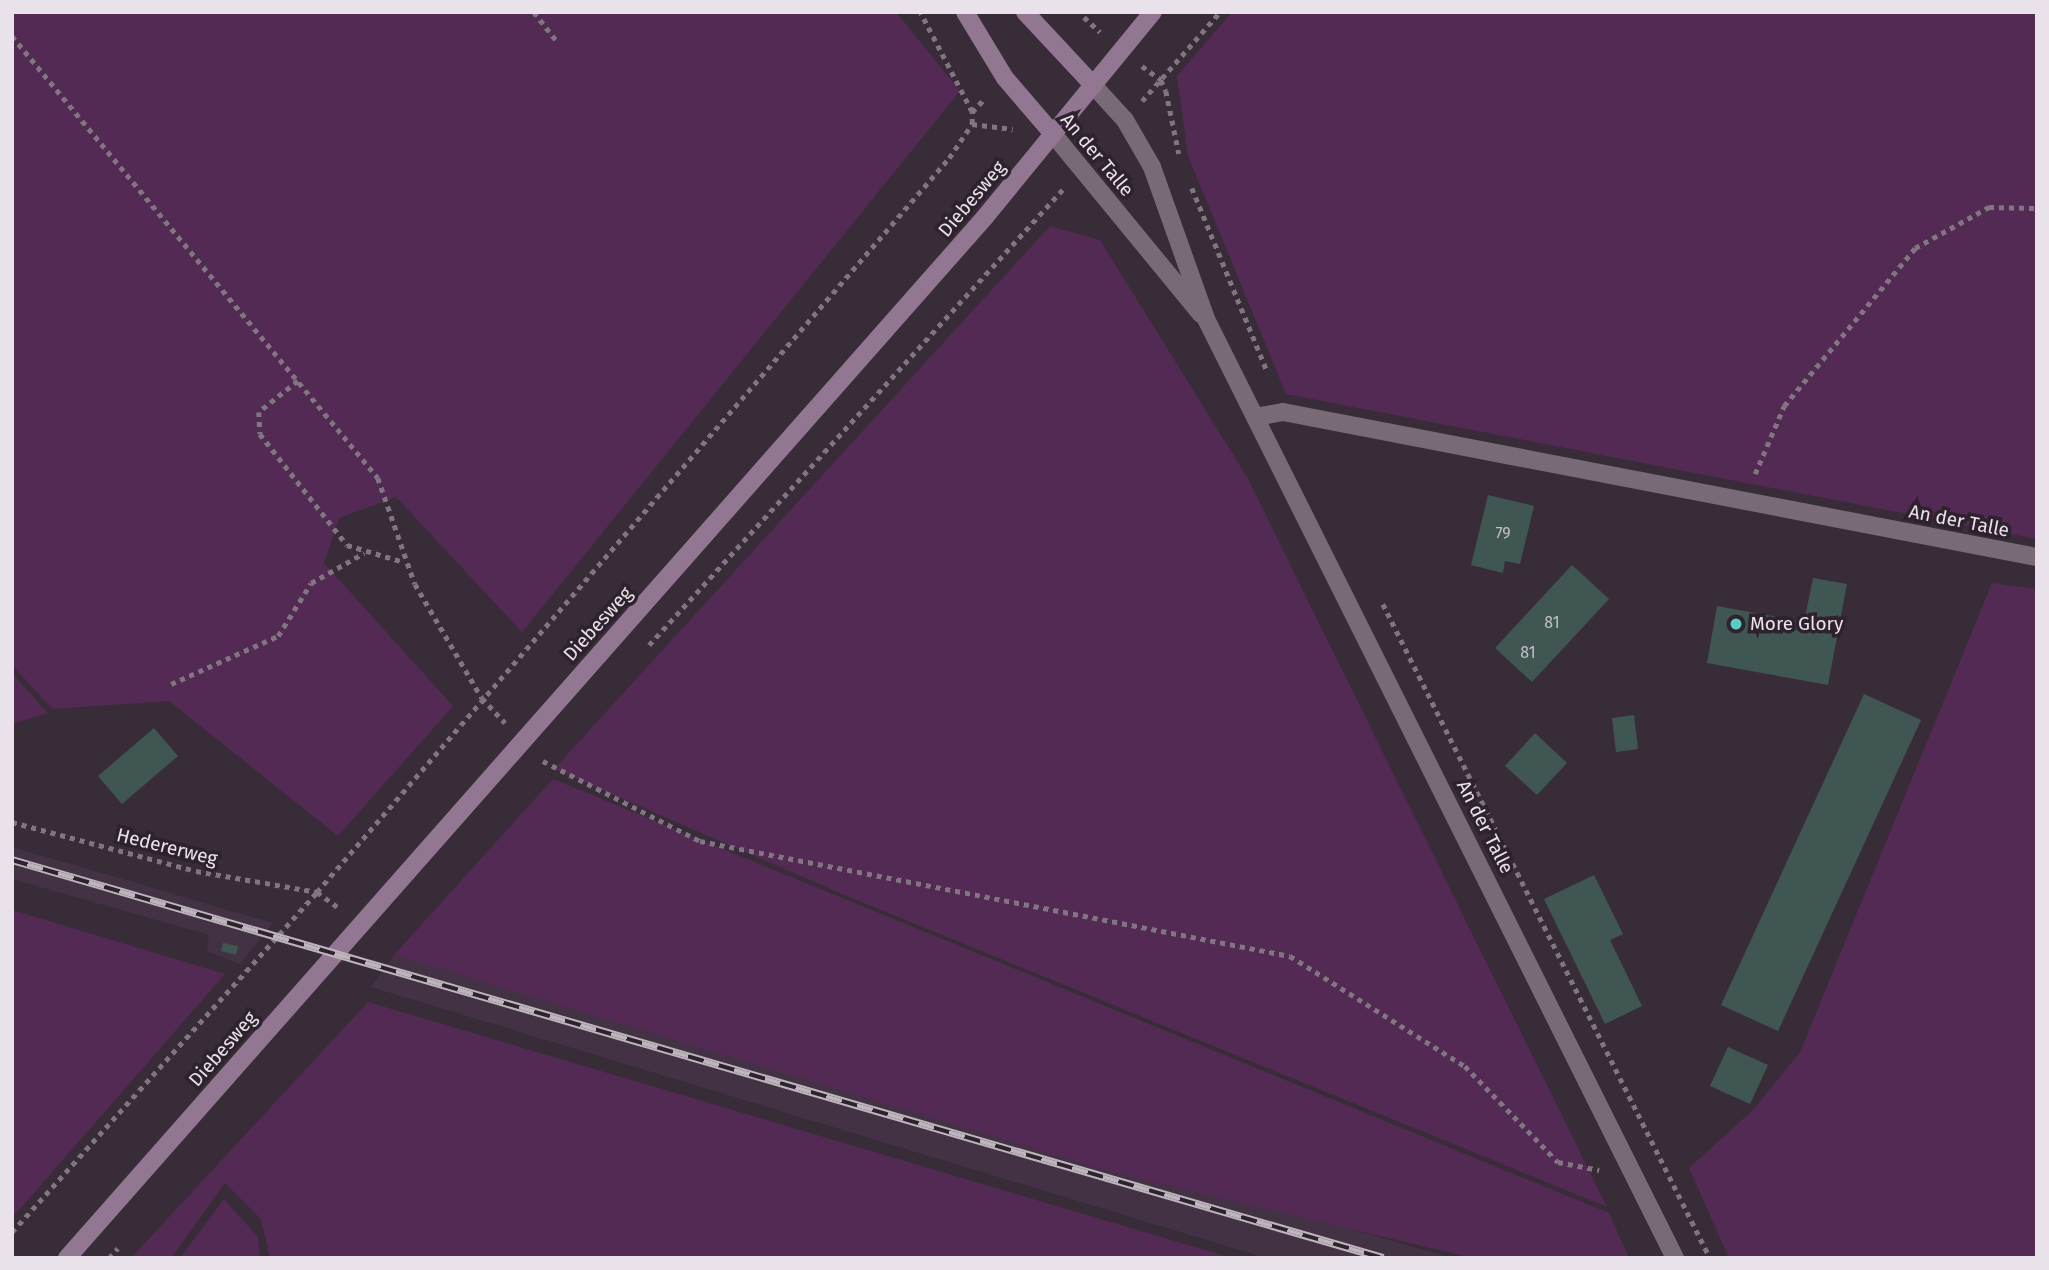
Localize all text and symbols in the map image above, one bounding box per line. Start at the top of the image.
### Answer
street label: An der Talle [1056,109,1138,201]
street label: Diebesweg [934,156,1010,242]
street label: An der Talle [1907,500,2011,542]
house number: 79 [1495,524,1511,544]
street label: Diebesweg [559,582,637,666]
house number: 81 [1544,613,1560,633]
place label: More Glory [1750,613,1843,635]
marker: More Glory [1728,616,1744,632]
house number: 81 [1520,643,1536,663]
street label: An der Talle [1452,777,1518,877]
street label: Hedererweg [114,823,220,871]
street label: Diebesweg [184,1007,262,1091]

